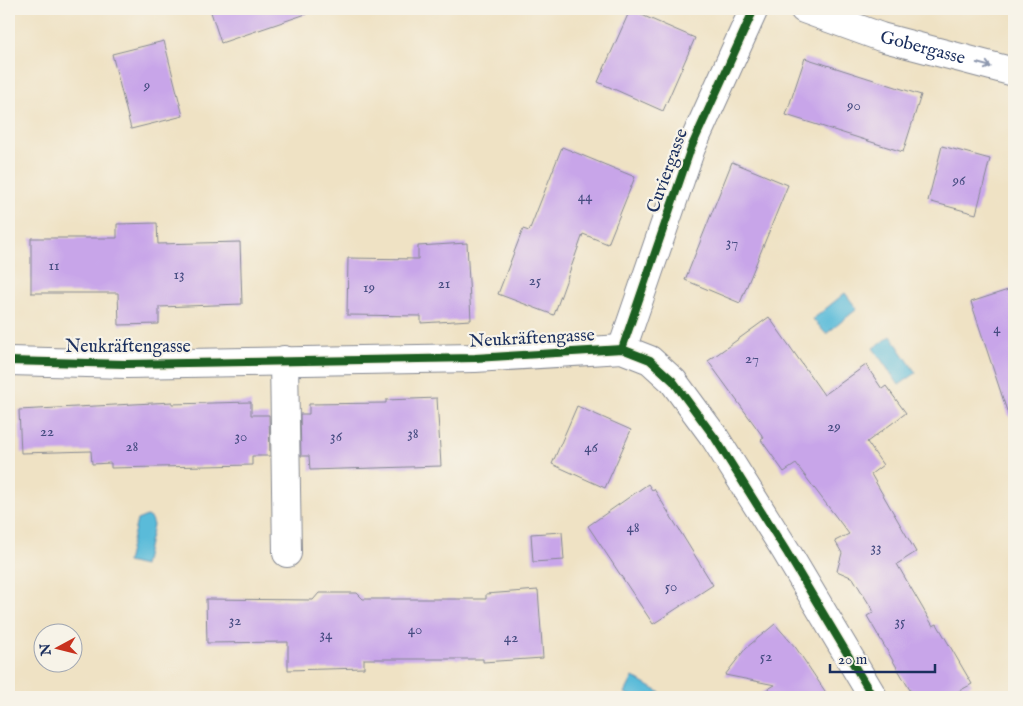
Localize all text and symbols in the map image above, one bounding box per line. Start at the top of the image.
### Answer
street label: Gobergasse [878,26,968,70]
one-way arrow [976,61,992,71]
house number: 9 [143,76,150,95]
house number: 90 [846,96,861,115]
street label: Cuviergasse [642,126,694,216]
house number: 96 [952,171,966,190]
house number: 44 [578,187,593,206]
house number: 37 [726,233,738,252]
house number: 11 [48,256,60,275]
house number: 13 [173,265,185,284]
house number: 25 [529,271,542,290]
house number: 21 [438,274,450,293]
house number: 19 [363,278,375,297]
house number: 4 [993,319,1001,338]
street label: Neukräftengasse [469,324,595,354]
street label: Neukräftengasse [65,336,191,359]
house number: 27 [745,349,759,368]
house number: 29 [827,417,841,436]
house number: 22 [40,422,54,441]
house number: 38 [407,424,419,443]
house number: 30 [235,427,247,446]
house number: 36 [330,427,343,446]
house number: 28 [126,437,139,456]
house number: 46 [584,438,599,457]
house number: 48 [626,518,640,537]
house number: 33 [870,538,882,557]
house number: 50 [665,577,677,596]
house number: 32 [229,611,241,630]
house number: 35 [894,612,906,631]
house number: 40 [408,620,422,639]
north arrow [32,624,82,674]
house number: 34 [320,625,333,644]
house number: 42 [504,628,518,647]
scale bar [830,641,936,673]
text: N [36,642,56,658]
house number: 52 [760,647,772,666]
text: 20 m [838,650,868,669]

